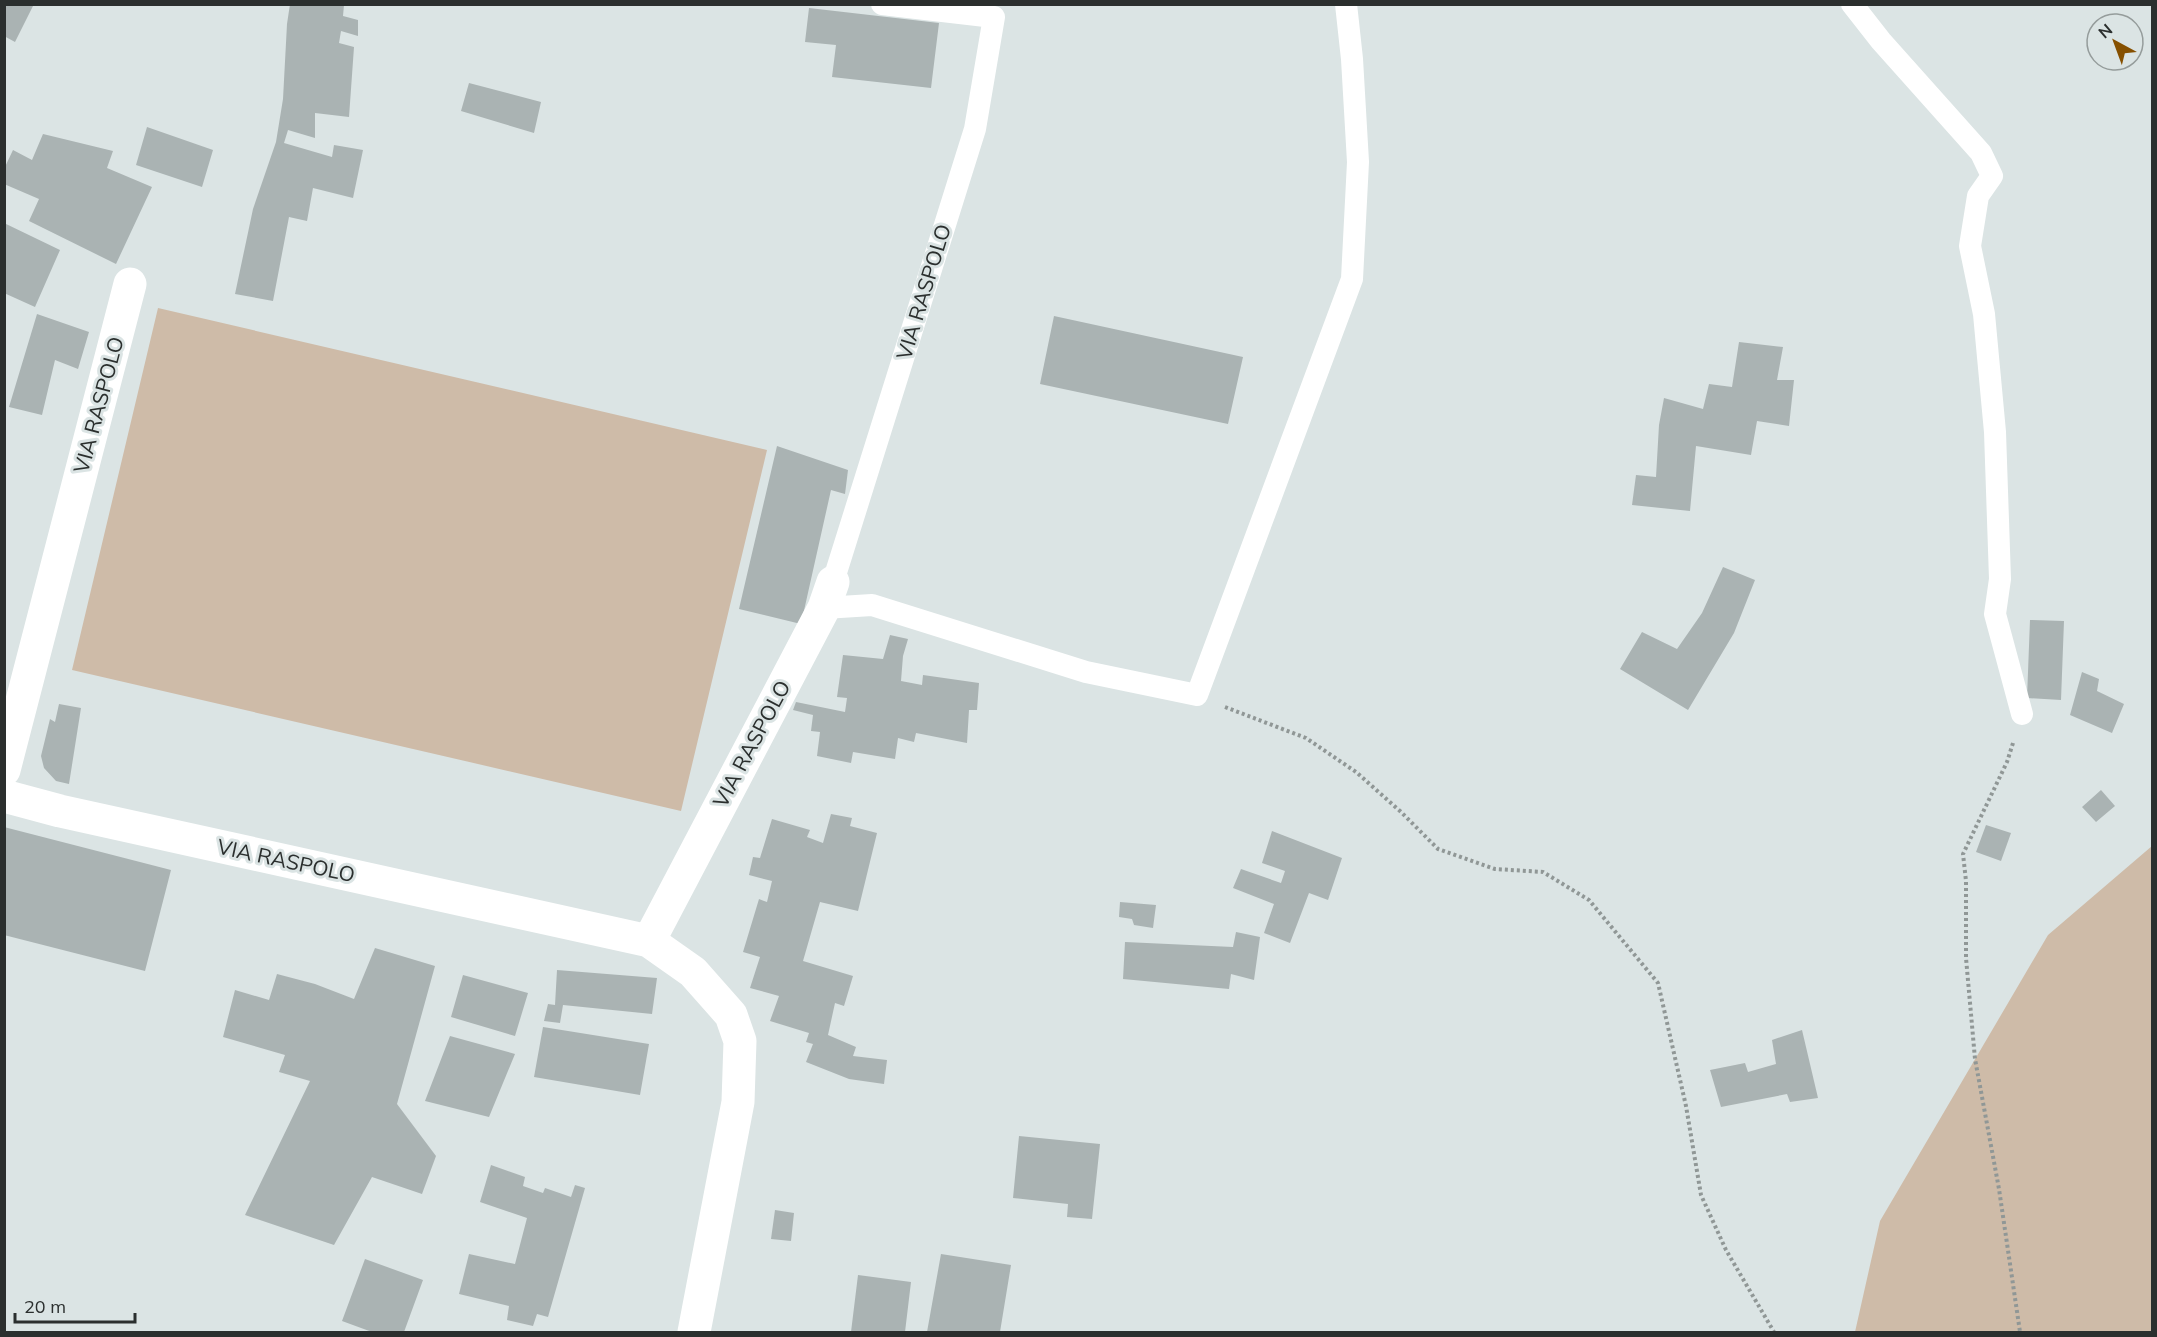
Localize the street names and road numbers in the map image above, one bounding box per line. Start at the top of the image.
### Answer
street label: VIA RASPOLO [890,221,956,363]
street label: VIA RASPOLO [67,334,129,476]
street label: VIA RASPOLO [707,675,796,812]
street label: VIA RASPOLO [215,833,358,887]

